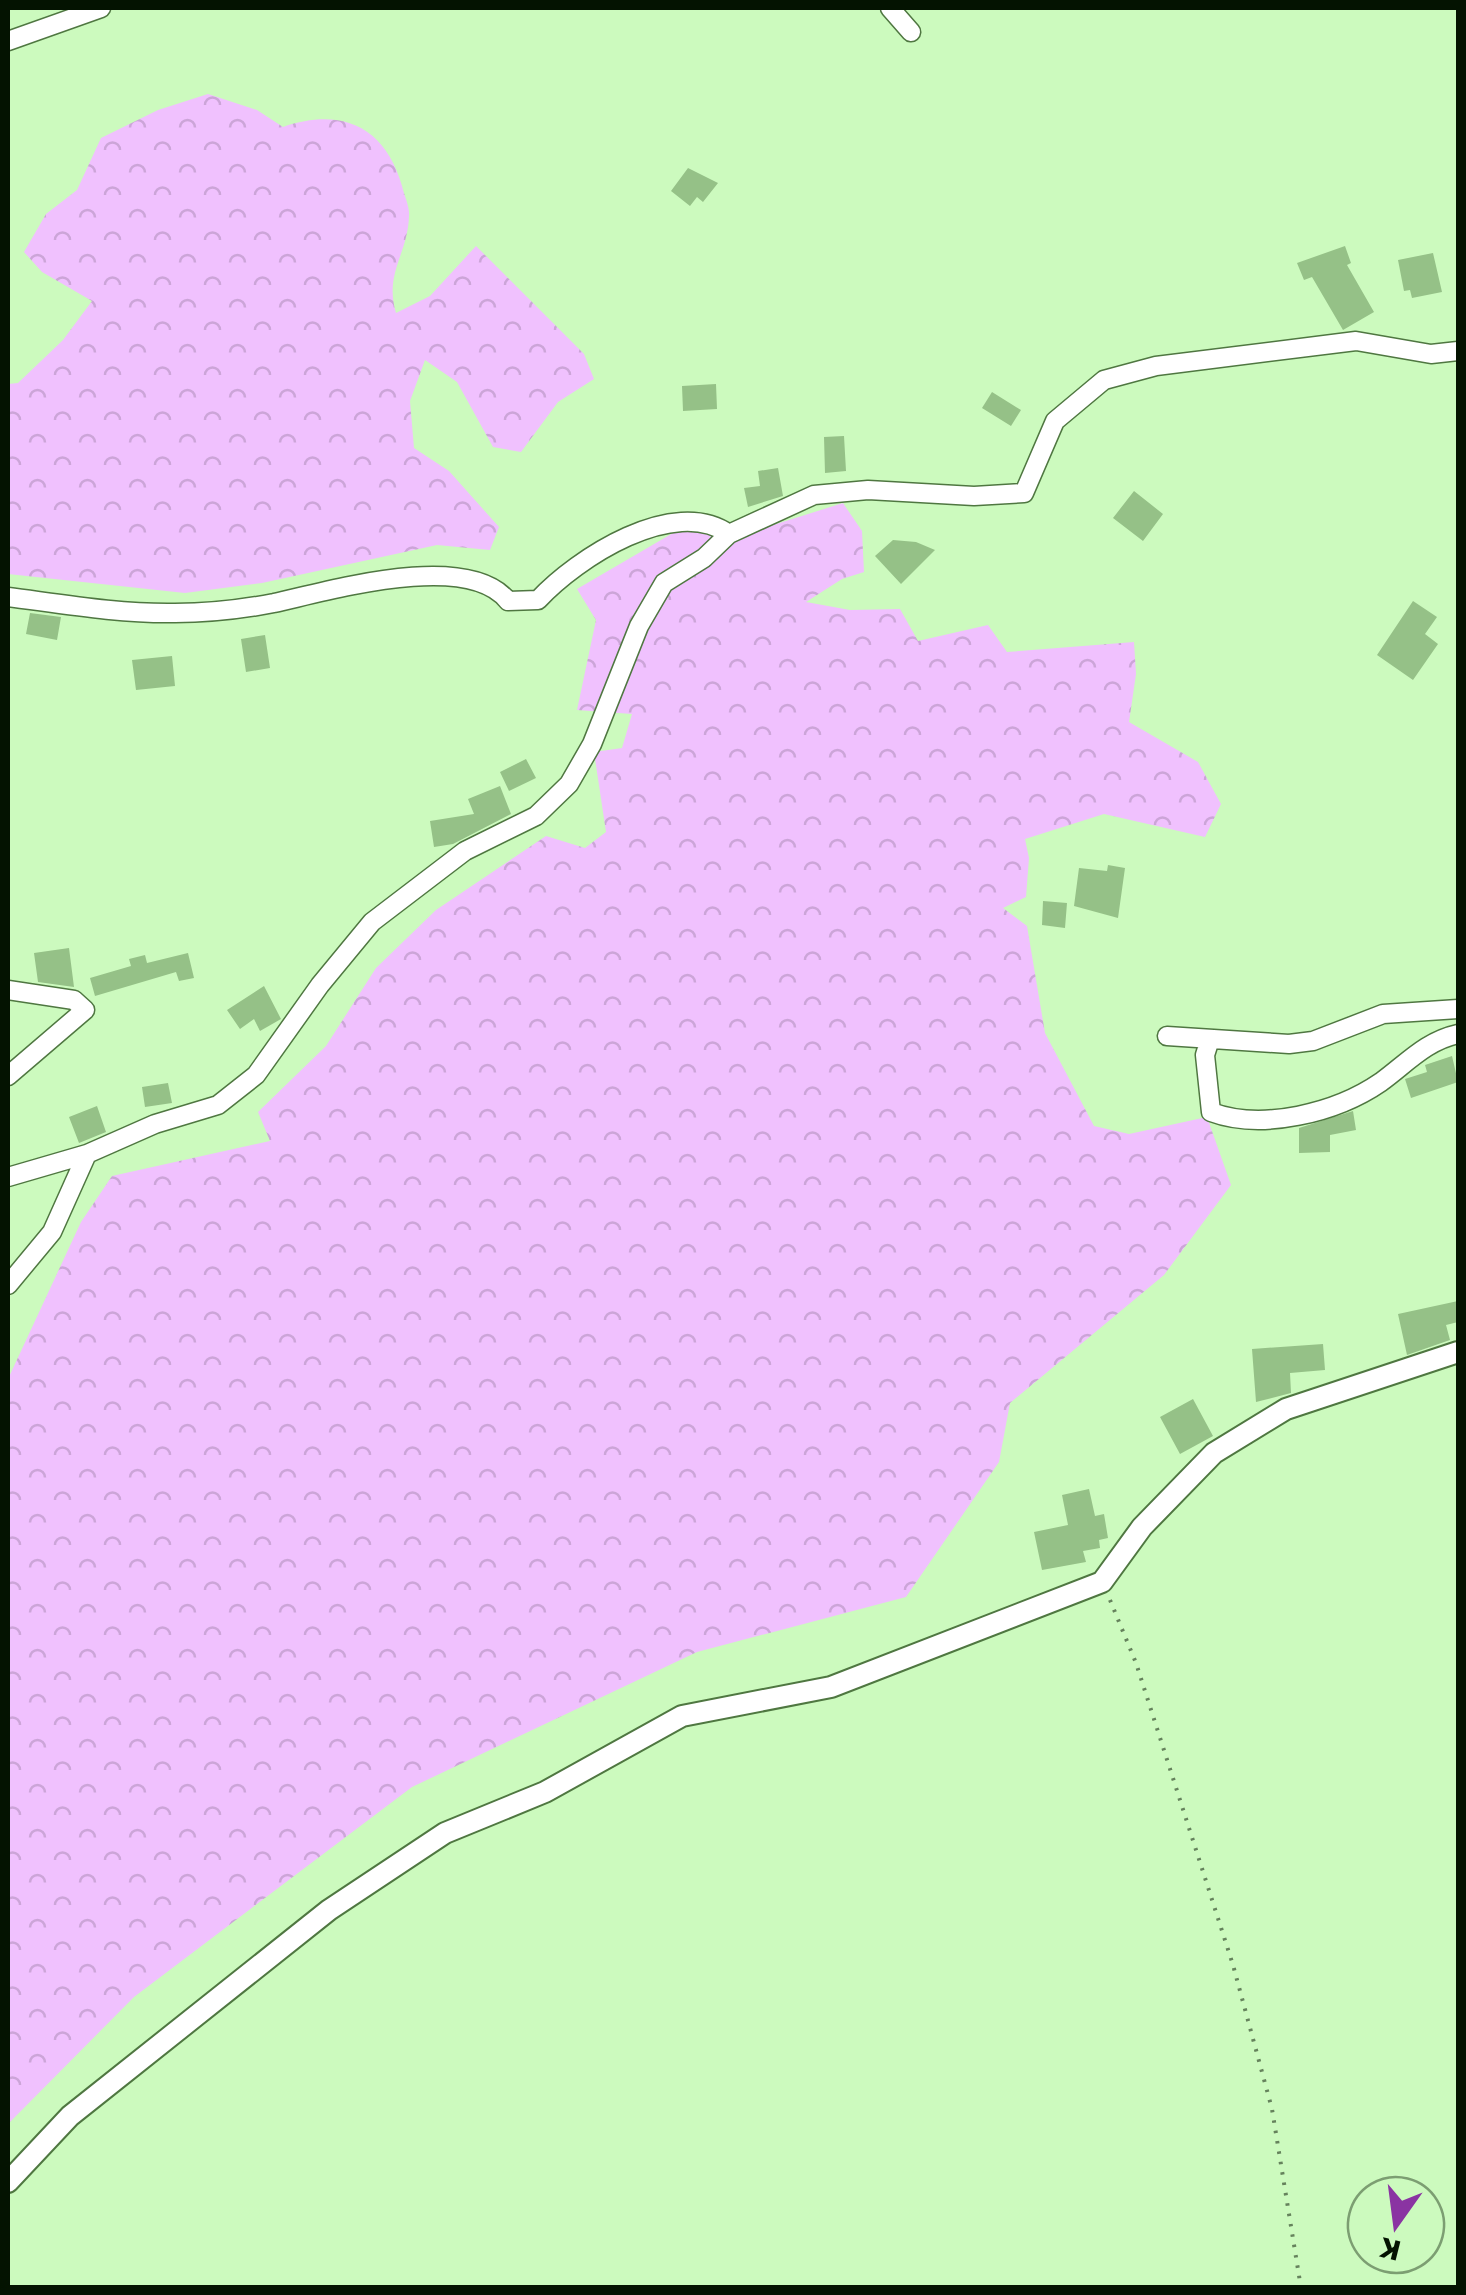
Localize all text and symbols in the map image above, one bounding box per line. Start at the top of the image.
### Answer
north arrow [1346,2175,1446,2275]
text: K [1376,2231,1404,2268]

